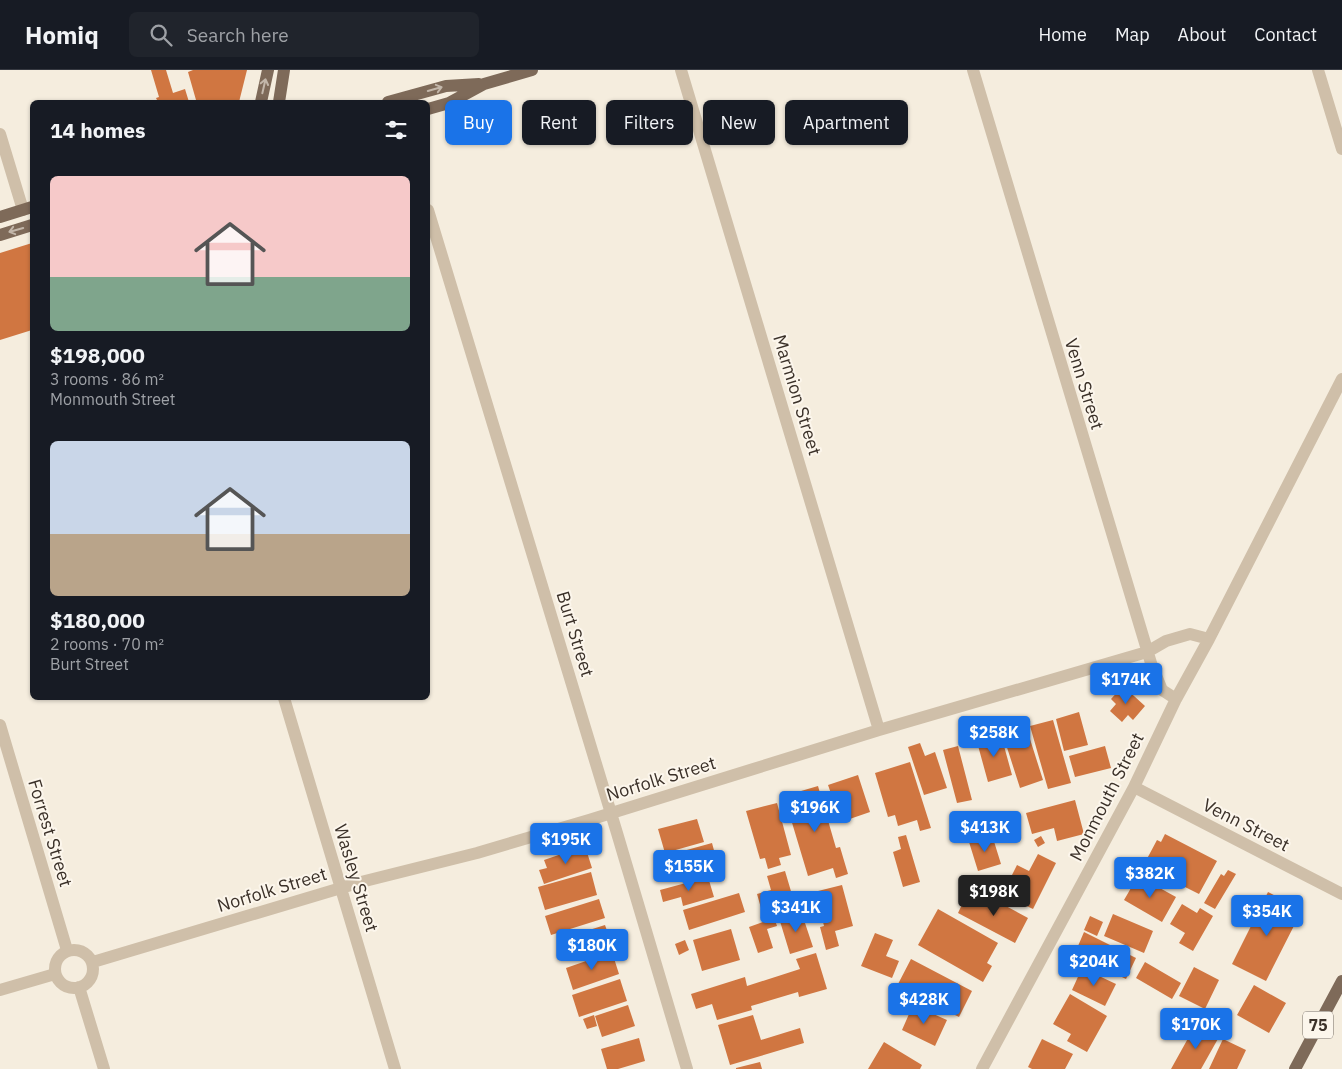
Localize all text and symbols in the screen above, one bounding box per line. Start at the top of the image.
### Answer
search box [129,12,479,57]
text: Homiq [25,19,99,51]
icon: search [147,21,175,49]
text: Search here [187,23,289,47]
text: Home [1039,23,1087,46]
text: Map [1115,23,1150,46]
text: About [1178,23,1226,46]
text: Contact [1254,23,1317,46]
one-way arrow [260,79,269,95]
one-way arrow [427,84,443,93]
chip: Buy [445,100,512,145]
chip: Rent [522,100,596,145]
chip: Filters [606,100,693,145]
chip: New [703,100,775,145]
chip: Apartment [785,100,908,145]
text: 14 homes [50,116,146,144]
icon: filters [382,116,410,144]
icon: home [185,209,275,299]
one-way arrow [9,226,25,236]
street label: Marmion Street [768,332,827,458]
street label: Venn Street [1060,335,1109,432]
text: $198,000 [50,341,145,369]
text: 3 rooms · 86 m² [50,369,164,389]
text: Monmouth Street [50,389,175,409]
icon: home [185,474,275,564]
street label: Burt Street [552,588,599,680]
text: $180,000 [50,606,145,634]
text: 2 rooms · 70 m² [50,634,164,654]
text: Burt Street [50,654,129,674]
pin: $174K [1091,662,1161,705]
text: $174K [1101,669,1151,689]
pin: $258K [959,716,1029,758]
text: $258K [969,722,1019,742]
street label: Monmouth Street [1064,729,1149,865]
street label: Norfolk Street [603,751,718,806]
street label: Forrest Street [23,776,78,889]
pin: $196K [780,790,850,833]
street label: Venn Street [1199,793,1293,856]
text: $196K [790,797,840,817]
pin: $413K [950,810,1020,853]
text: $413K [960,817,1010,837]
street label: Wasley Street [329,821,384,935]
pin: $195K [531,822,601,865]
text: $195K [541,829,591,849]
pin: $155K [654,850,724,892]
text: $155K [664,856,714,876]
pin: $382K [1115,856,1185,899]
street label: Norfolk Street [214,862,329,917]
text: $382K [1125,863,1175,883]
pin: $198K [959,874,1029,917]
text: $198K [969,881,1019,901]
pin: $341K [761,890,831,933]
pin: $354K [1232,894,1302,937]
text: $341K [771,897,821,917]
text: $354K [1242,901,1292,921]
pin: $180K [557,928,627,971]
text: $180K [567,935,617,955]
pin: $204K [1059,944,1129,987]
text: $204K [1069,951,1119,971]
pin: $428K [889,982,959,1025]
text: $428K [899,989,949,1009]
pin: $170K [1161,1008,1231,1050]
road number: 75 [1303,1012,1333,1038]
text: $170K [1171,1014,1221,1034]

